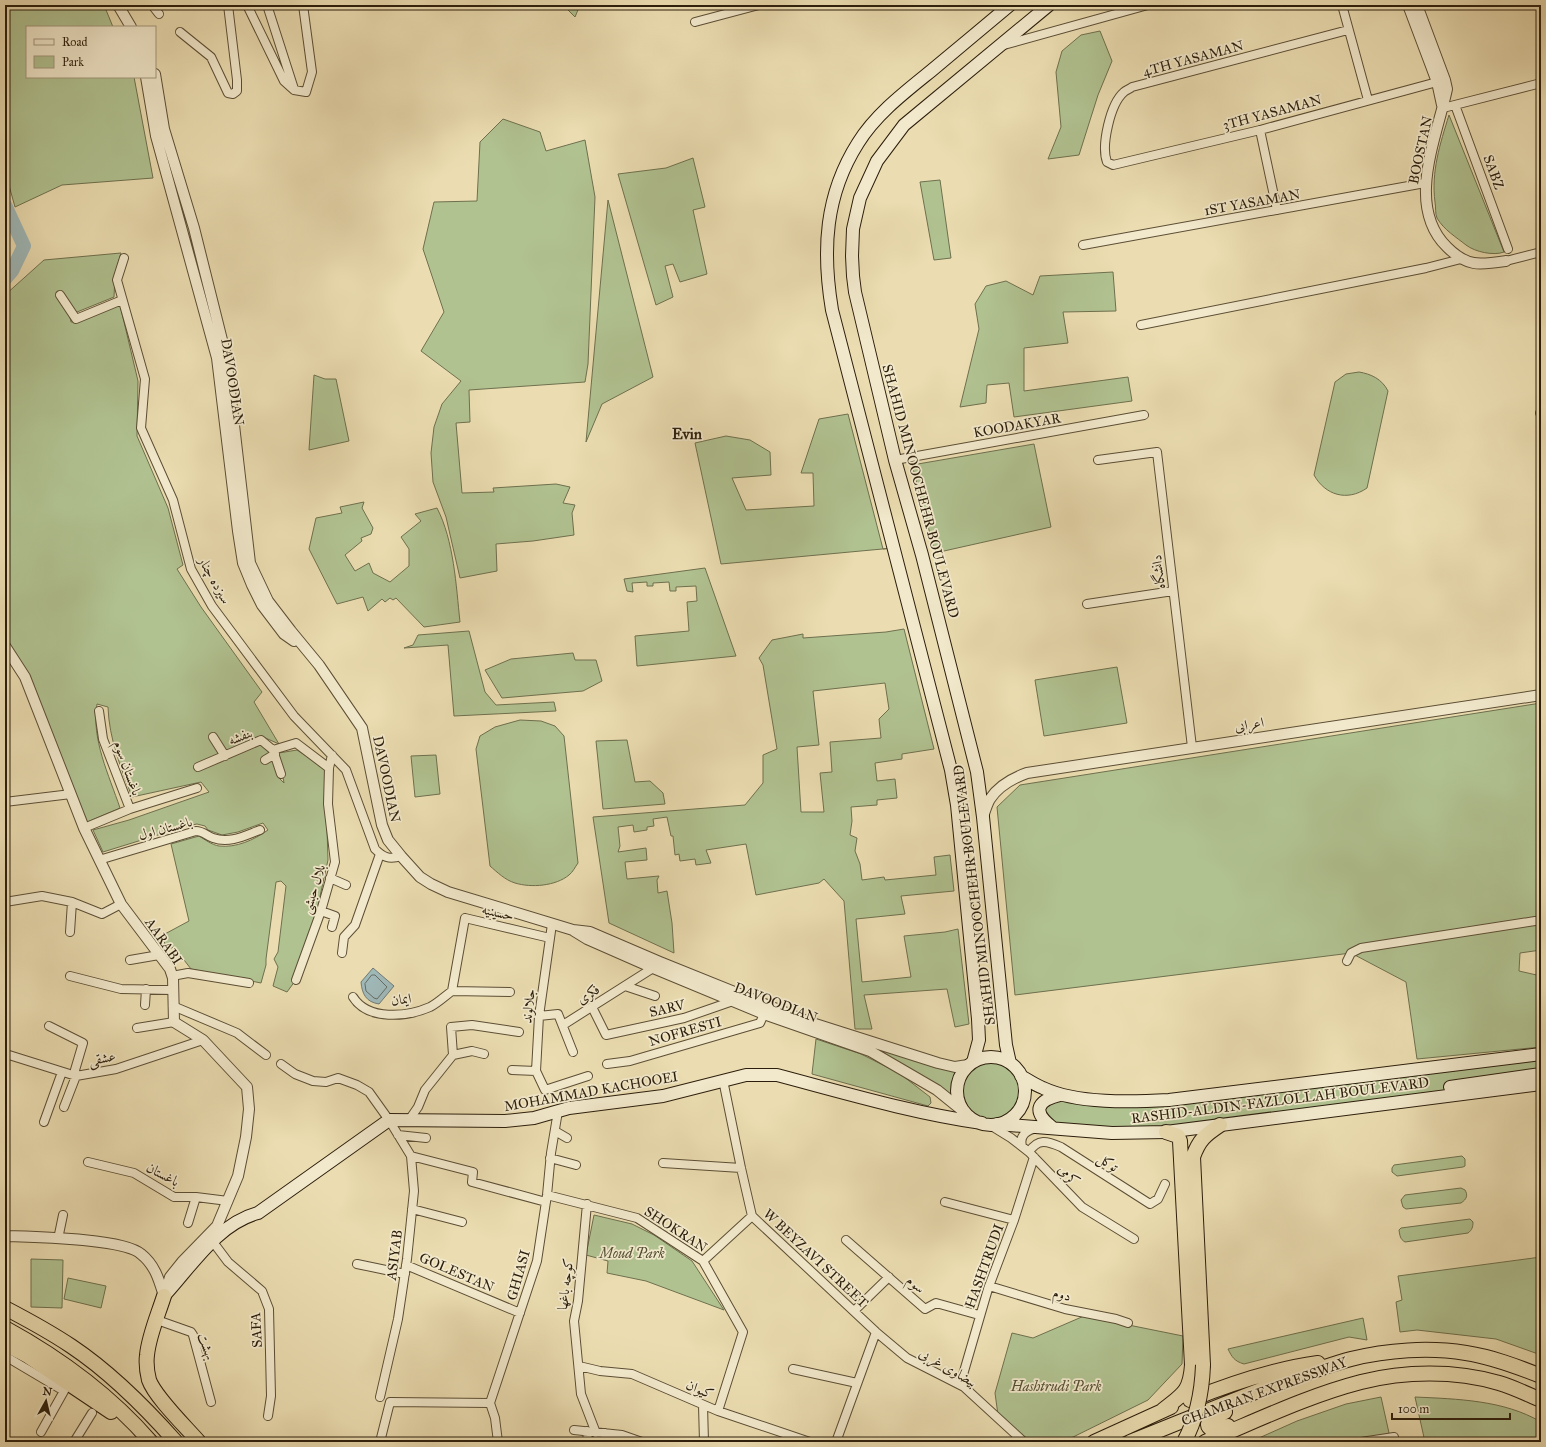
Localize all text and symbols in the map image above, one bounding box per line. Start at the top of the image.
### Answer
legend [26,26,156,78]
text: Road [62,35,88,49]
street label: 4TH YASAMAN [1141,37,1246,80]
text: Park [62,55,84,69]
street label: 3TH YASAMAN [1221,91,1324,134]
street label: BOOSTAN [1405,114,1436,186]
street label: SABZ [1479,153,1508,192]
street label: 1ST YASAMAN [1203,186,1302,219]
street label: DAVOODIAN [217,337,248,427]
street label: SHAHID MINOOCHEHR BOULEVARD [878,362,963,620]
street label: KOODAKYAR [972,409,1063,442]
district label: Evin [672,425,703,443]
street label: سیزده چنار [193,552,235,607]
street label: دانشگاه [1147,554,1169,590]
street label: اعرابی [1233,714,1265,736]
street label: بنفشه [226,724,255,749]
street label: DAVOODIAN [369,734,404,824]
street label: باغستان سوم [106,738,145,800]
street label: SHAHID MINOOCHEHR BOULEVARD [950,764,999,1026]
street label: باغستان اول [136,813,194,844]
street label: بلال حبشی [298,862,330,916]
street label: حسینیه [480,901,516,924]
street label: AARABI [141,914,186,968]
street label: DAVOODIAN [732,979,820,1026]
street label: فکری [574,981,604,1009]
street label: جلالوند [518,988,539,1024]
street label: ایمان [390,990,412,1009]
street label: SARV [648,996,688,1021]
street label: NOFRESTI [647,1013,724,1050]
street label: عشقی [87,1048,117,1071]
street label: MOHAMMAD KACHOOEI [503,1068,679,1115]
street label: RASHID-ALDIN-FAZLOLLAH BOULEVARD [1130,1074,1430,1127]
street label: توکل [1093,1149,1122,1177]
street label: باغستان [143,1159,183,1190]
street label: کرمی [1054,1161,1083,1190]
street label: SHOKRAN [641,1203,710,1256]
street label: W BEYZAVI STREET [760,1205,872,1312]
street label: HASHTRUDI [961,1222,1008,1311]
street label: ASIYAB [383,1229,406,1282]
park label: Moud Park [597,1245,666,1262]
street label: GHIASI [503,1248,534,1302]
street label: GOLESTAN [417,1249,497,1296]
street label: کوچه باغها [554,1257,578,1311]
street label: سوم [900,1272,928,1300]
street label: دوم [1050,1284,1073,1309]
street label: SAFA [247,1311,266,1348]
street label: بهشت [193,1330,219,1362]
street label: بیضاوی غربی [916,1344,979,1391]
street label: CHAMRAN EXPRESSWAY [1179,1353,1350,1429]
street label: کیوان [683,1376,716,1403]
park label: Hashtrudi Park [1010,1378,1102,1395]
north arrow [26,1381,66,1421]
text: N [42,1385,54,1399]
scale bar [1392,1395,1510,1421]
text: 100 m [1398,1402,1429,1416]

